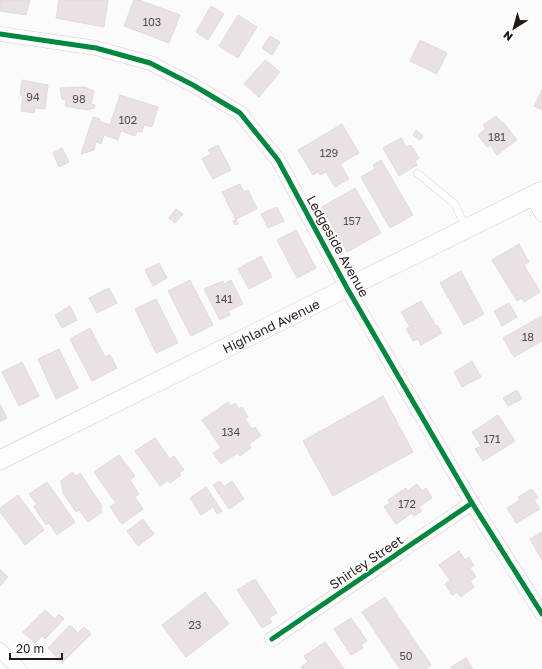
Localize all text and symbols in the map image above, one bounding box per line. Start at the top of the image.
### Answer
north arrow [494,8,534,48]
house number: 103 [143,15,161,28]
text: N [500,29,515,44]
house number: 94 [26,90,40,103]
house number: 98 [72,92,86,105]
house number: 102 [119,113,137,126]
house number: 181 [488,130,506,143]
house number: 129 [320,146,338,159]
street label: Ledgeside Avenue [304,193,372,299]
house number: 157 [343,214,361,227]
house number: 141 [215,292,233,305]
street label: Highland Avenue [220,296,322,356]
house number: 18 [522,330,534,343]
house number: 134 [222,425,241,438]
house number: 171 [484,432,500,445]
house number: 172 [398,497,416,510]
street label: Shirley Street [326,532,406,592]
house number: 23 [189,618,201,631]
scale bar [10,635,62,661]
text: 20 m [16,641,44,656]
house number: 50 [399,649,413,662]

